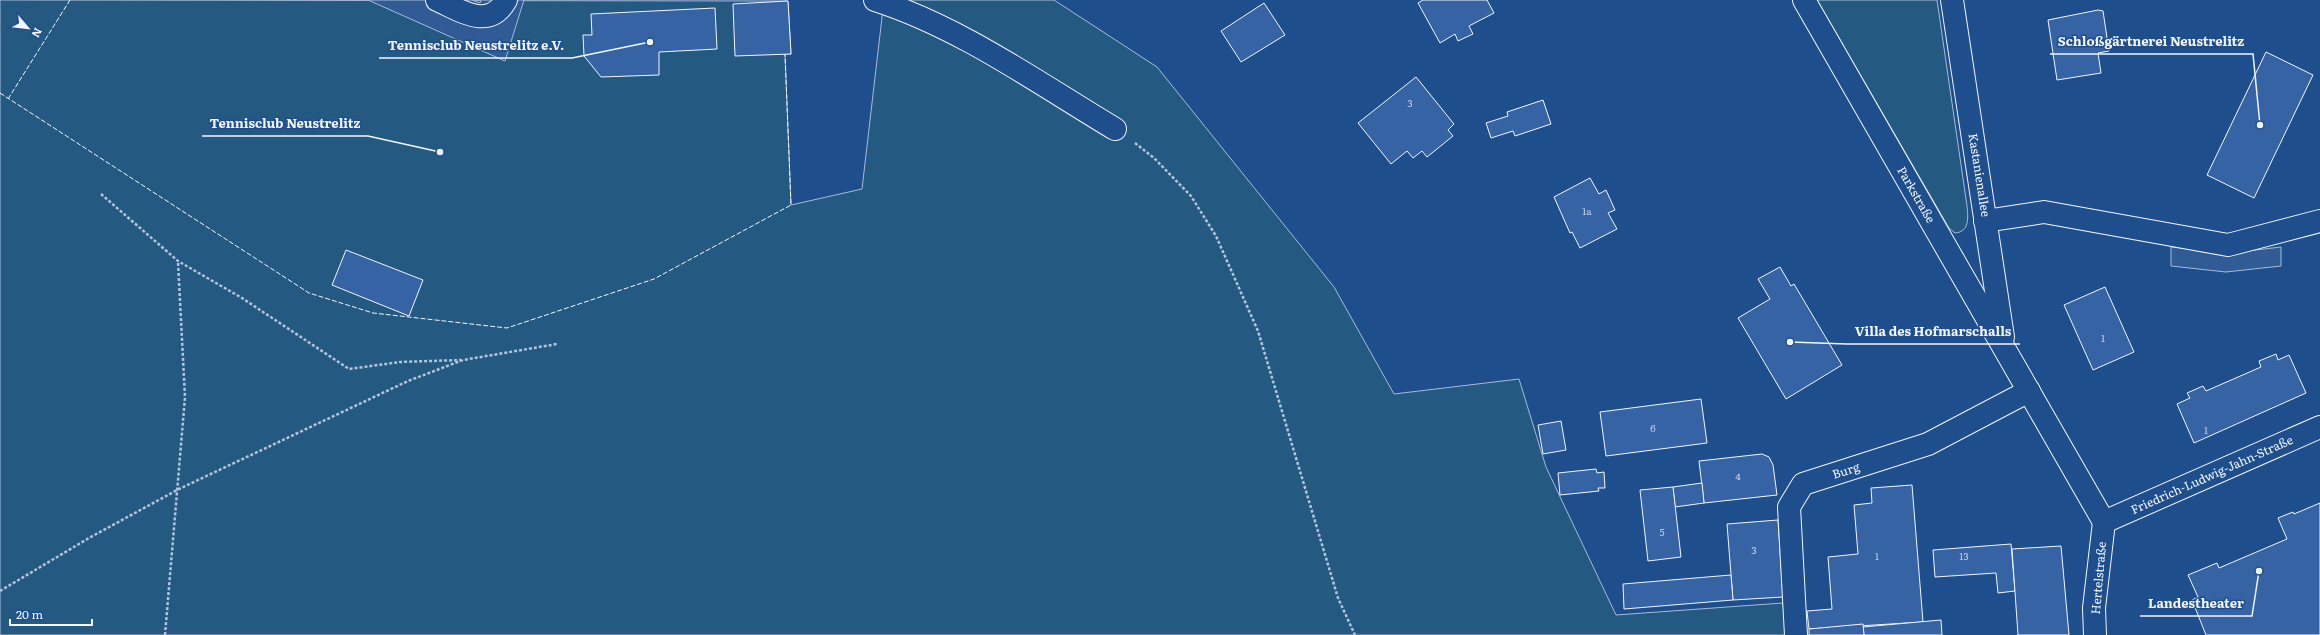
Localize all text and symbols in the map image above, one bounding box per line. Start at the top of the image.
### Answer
north arrow [8,8,48,48]
text: N [28,25,47,41]
callout: Schloßgärtnerei Neustrelitz [2050,29,2253,54]
text: Schloßgärtnerei Neustrelitz [2058,31,2244,50]
callout: Tennisclub Neustrelitz e.V. [379,33,572,58]
text: Tennisclub Neustrelitz e.V. [388,35,564,54]
house number: 3 [1407,95,1413,110]
callout: Tennisclub Neustrelitz [202,111,368,136]
text: Tennisclub Neustrelitz [210,113,360,132]
street label: Kastanienallee [1964,132,1995,218]
street label: Parkstraße [1893,163,1940,226]
house number: 1a [1582,203,1592,218]
callout: Villa des Hofmarschalls [1847,319,2020,344]
text: Villa des Hofmarschalls [1855,321,2012,340]
house number: 1 [2101,330,2105,345]
house number: 6 [1650,420,1656,435]
house number: 1 [2204,422,2208,437]
street label: Friedrich-Ludwig-Jahn-Straße [2128,430,2296,518]
street label: Burg [1830,457,1862,483]
house number: 4 [1735,468,1741,483]
house number: 5 [1659,524,1665,539]
street label: Hertelstraße [2086,541,2110,615]
house number: 3 [1751,542,1757,557]
house number: 1 [1875,548,1879,563]
house number: 13 [1959,548,1969,563]
callout: Landestheater [2140,591,2252,616]
text: Landestheater [2148,593,2244,612]
scale bar [10,601,92,627]
text: 20 m [16,605,43,623]

